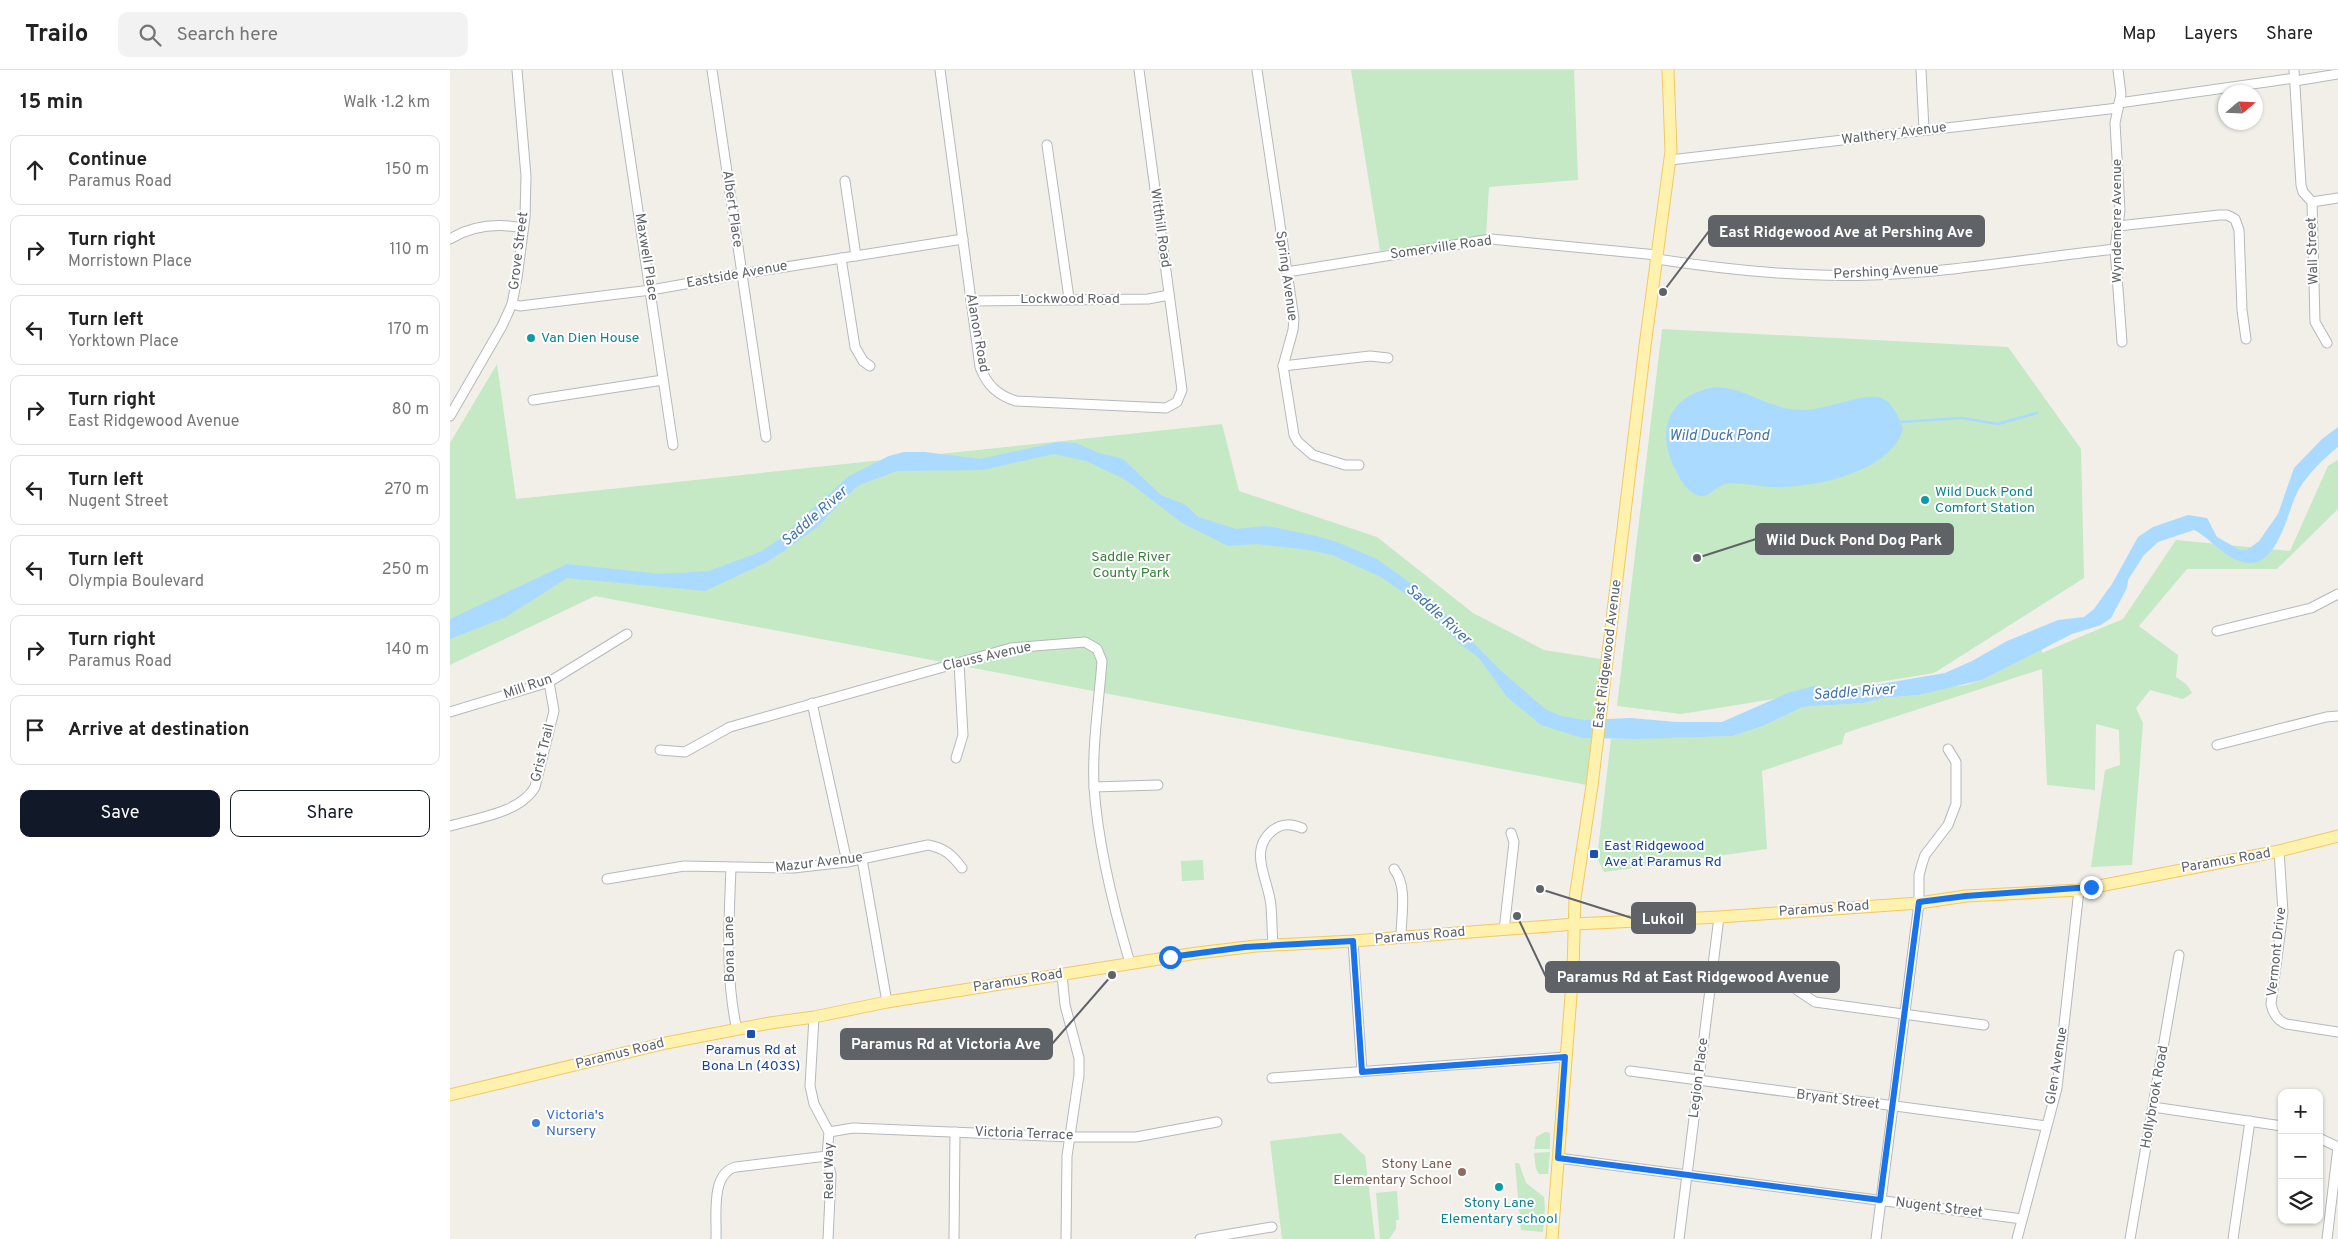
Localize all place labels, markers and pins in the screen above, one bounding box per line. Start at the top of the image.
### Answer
callout: East Ridgewood Ave at Pershing Ave [1709,216,1984,246]
place label: Van Dien House [541,330,639,347]
marker: Van Dien House [525,332,537,344]
place label: Wild Duck Pond Comfort Station [1935,484,2035,517]
marker: Wild Duck Pond Comfort Station [1919,494,1931,506]
callout: Wild Duck Pond Dog Park [1756,524,1953,554]
place label: East Ridgewood Ave at Paramus Rd [1604,838,1722,871]
marker: East Ridgewood Ave at Paramus Rd [1588,848,1600,860]
callout: Lukoil [1632,903,1695,933]
callout: Paramus Rd at East Ridgewood Avenue [1546,962,1839,992]
marker: Paramus Rd at Bona Ln (403S) [745,1028,757,1040]
callout: Paramus Rd at Victoria Ave [841,1029,1052,1059]
place label: Paramus Rd at Bona Ln (403S) [702,1042,800,1075]
place label: Victoria's Nursery [546,1107,604,1140]
marker: Victoria's Nursery [530,1117,542,1129]
place label: Stony Lane Elementary School [1333,1156,1452,1189]
marker: Stony Lane Elementary School [1456,1166,1468,1178]
marker: Stony Lane Elementary school [1493,1181,1505,1193]
place label: Stony Lane Elementary school [1440,1195,1558,1228]

